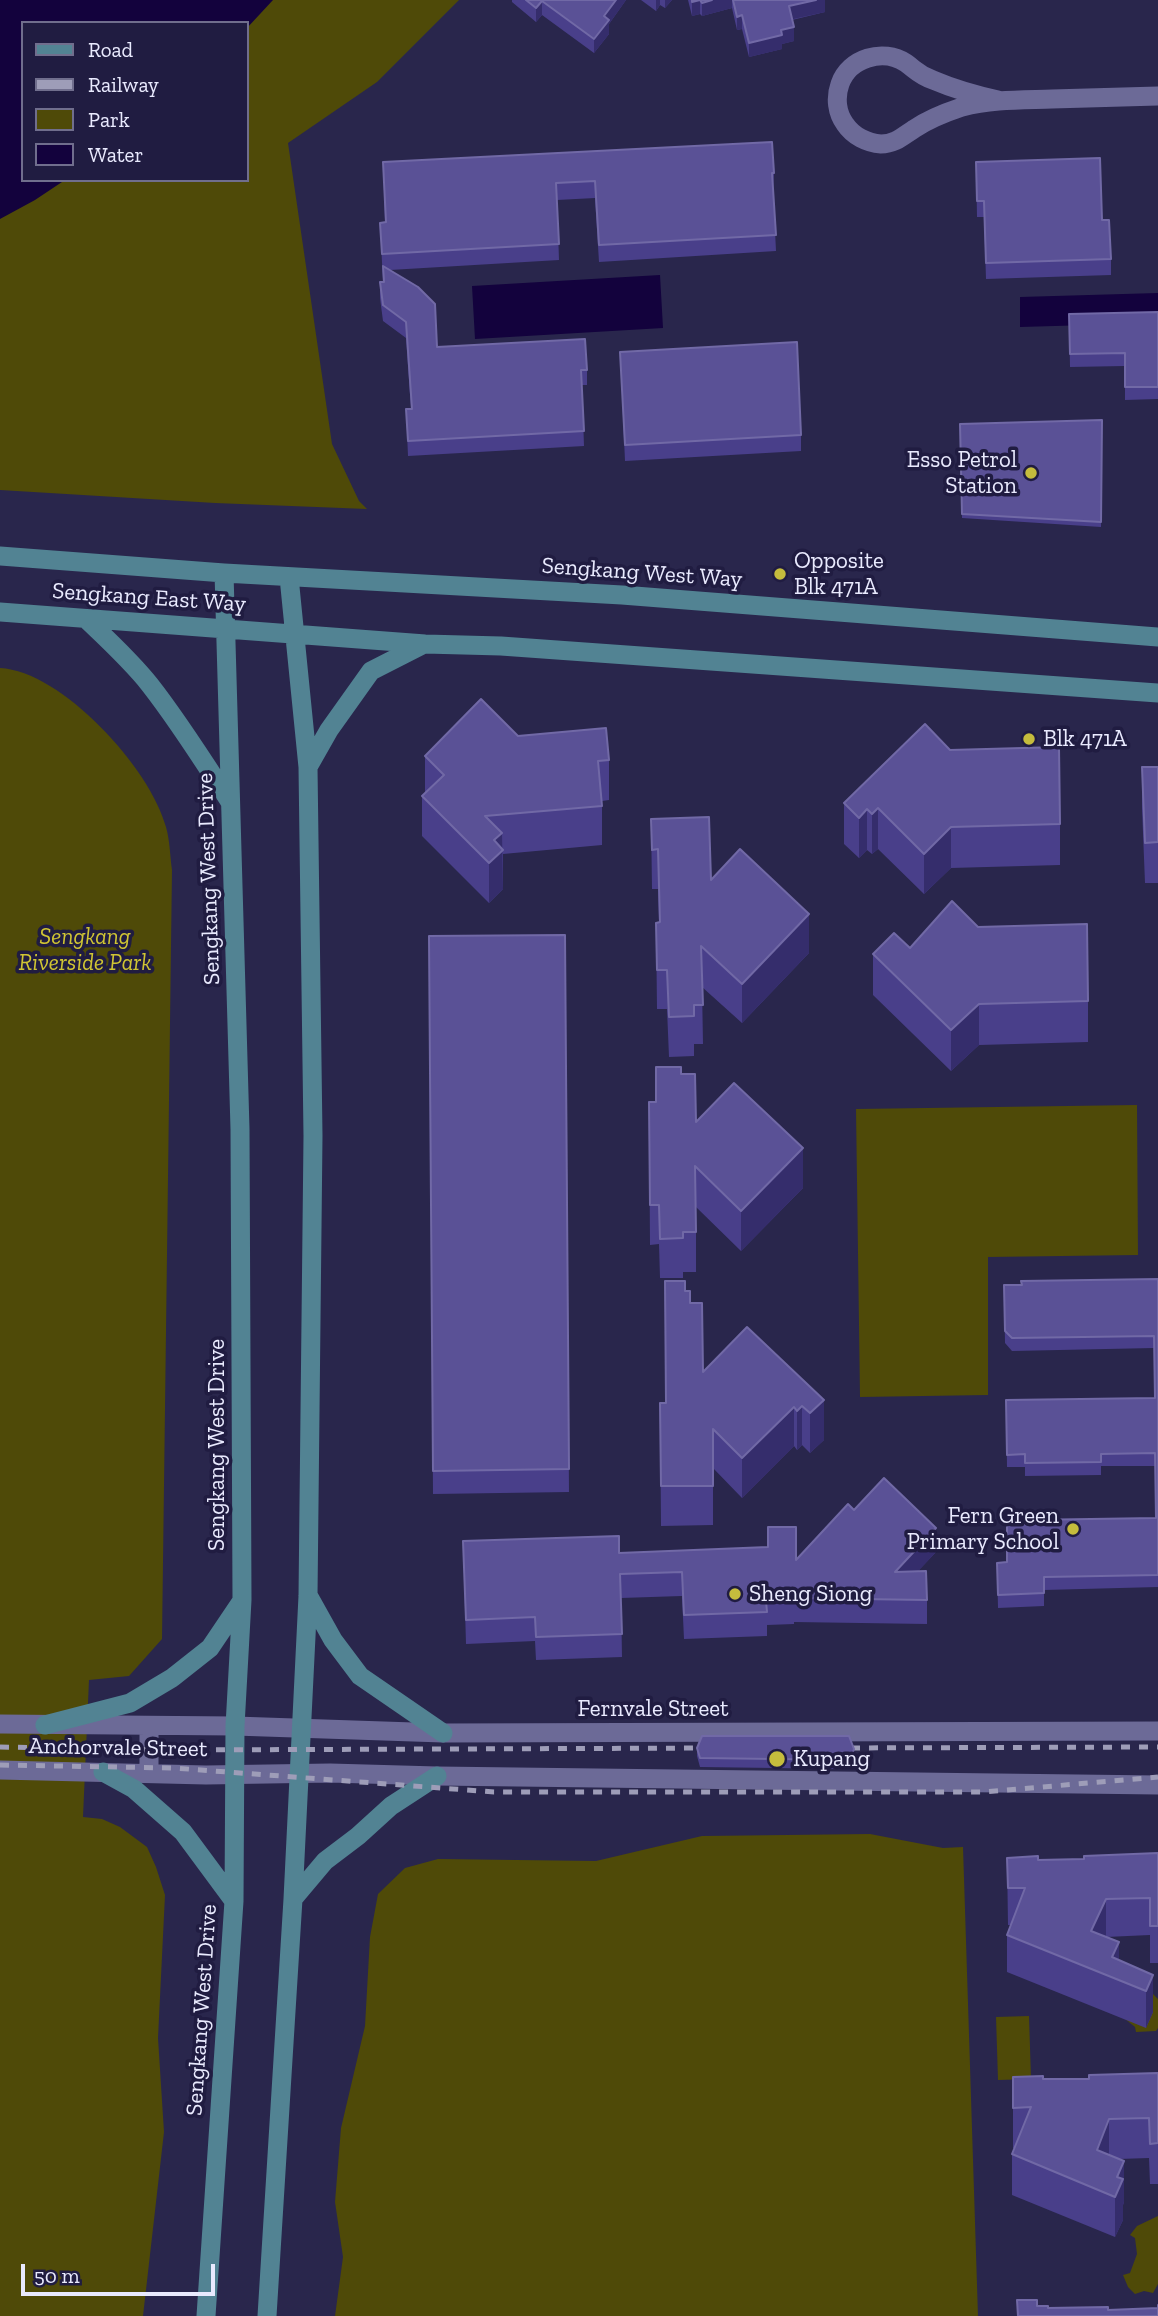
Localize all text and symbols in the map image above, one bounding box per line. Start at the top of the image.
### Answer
legend [21,21,248,182]
text: Road [88,37,133,62]
text: Railway [88,72,159,97]
text: Park [88,107,130,132]
text: Water [88,142,143,167]
place label: Esso Petrol Station [907,446,1017,500]
marker: Esso Petrol Station [1023,465,1039,481]
place label: Opposite Blk 471A [794,547,884,601]
street label: Sengkang West Way [541,552,743,594]
marker: Opposite Blk 471A [772,566,788,582]
street label: Sengkang East Way [51,577,247,619]
place label: Blk 471A [1043,725,1127,753]
marker: Blk 471A [1021,731,1037,747]
street label: Sengkang West Drive [192,773,226,985]
park label: Sengkang Riverside Park [19,923,151,977]
street label: Sengkang West Drive [203,1339,231,1551]
place label: Fern Green Primary School [907,1502,1059,1556]
marker: Fern Green Primary School [1065,1521,1081,1537]
place label: Sheng Siong [749,1580,872,1608]
marker: Sheng Siong [727,1586,743,1602]
street label: Fernvale Street [577,1695,729,1723]
street label: Anchorvale Street [28,1733,208,1763]
place label: Kupang [793,1745,870,1773]
marker: Kupang [767,1749,787,1769]
street label: Sengkang West Drive [181,1903,223,2117]
scale bar [24,2250,219,2294]
text: 50 m [34,2263,80,2288]

